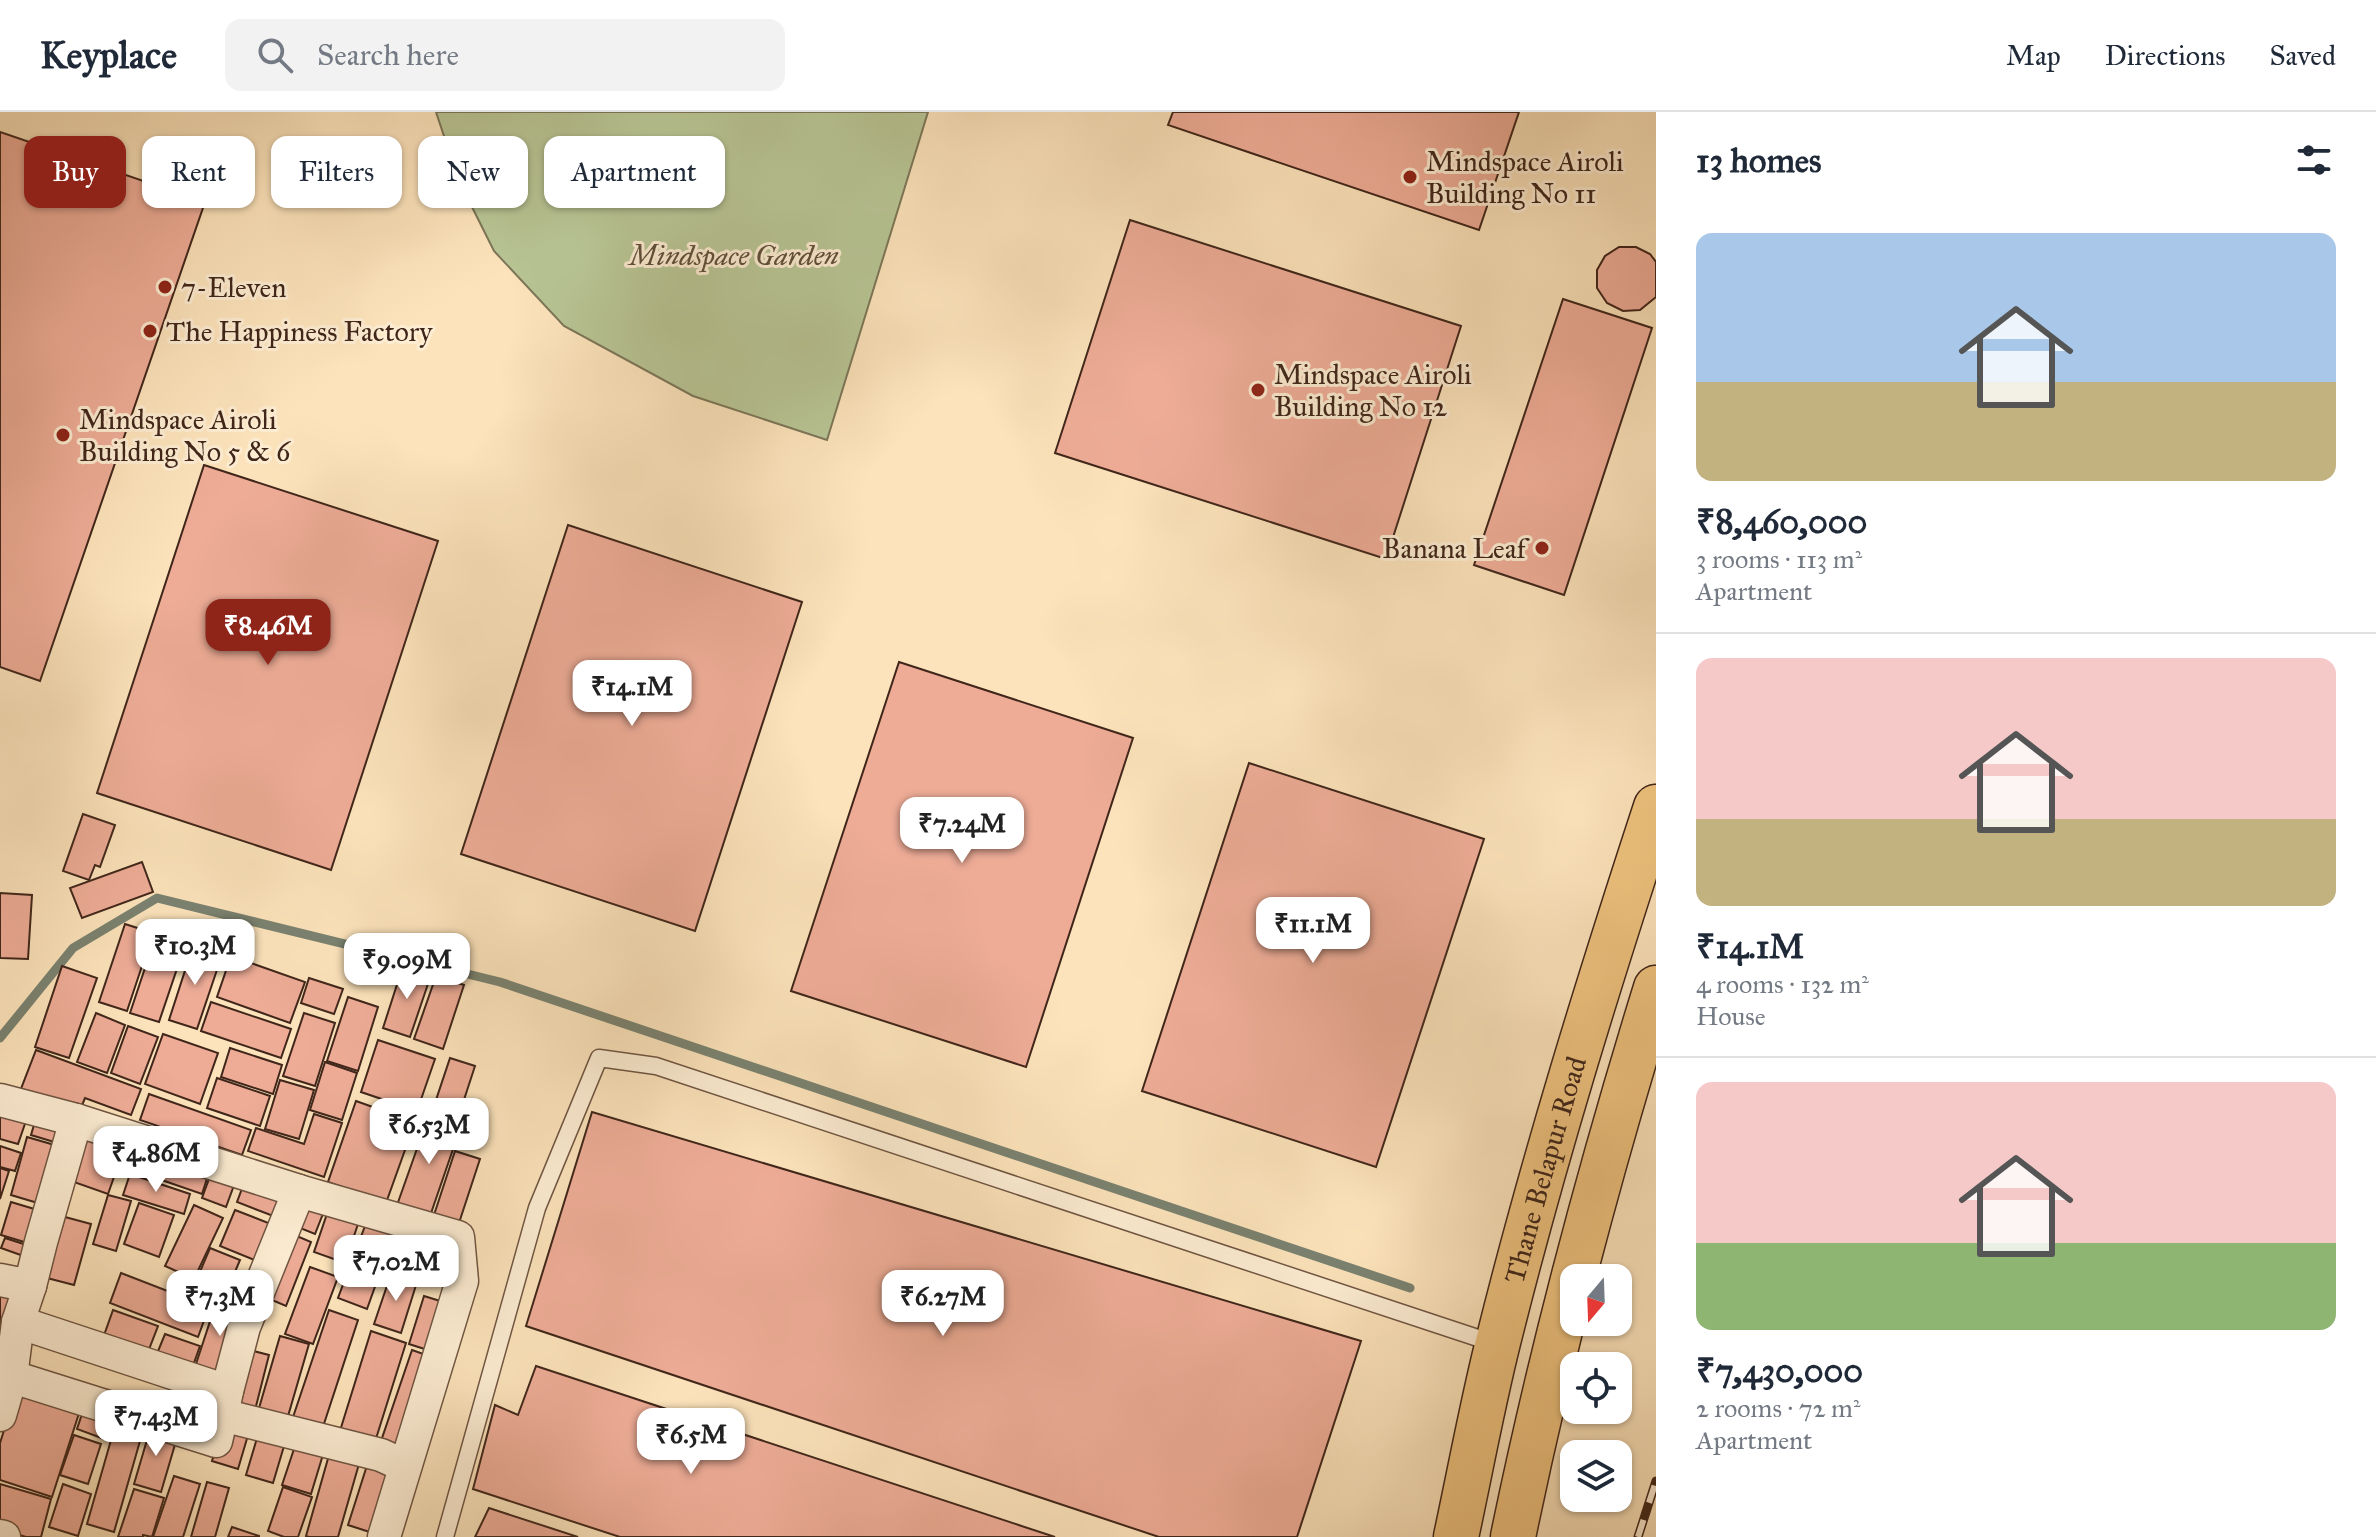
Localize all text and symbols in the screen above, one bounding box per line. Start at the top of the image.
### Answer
search box [225,19,785,91]
text: Keyplace [40,32,177,78]
icon: search [253,33,297,77]
text: Search here [317,37,459,73]
text: Map [2006,38,2061,73]
text: Directions [2105,38,2226,73]
text: Saved [2270,38,2336,73]
chip: Buy [24,136,126,208]
chip: Rent [142,136,255,208]
chip: Filters [271,136,402,208]
chip: New [418,136,528,208]
chip: Apartment [544,136,725,208]
icon: filters [2292,138,2336,182]
text: 13 homes [1696,140,1821,181]
place label: Mindspace Airoli Building No 11 [1426,144,1624,211]
marker: Mindspace Airoli Building No 11 [1401,168,1419,186]
park label: Mindspace Garden [626,238,839,273]
place label: 7-Eleven [181,270,286,305]
marker: 7-Eleven [156,278,174,296]
icon: home [1944,285,2088,429]
place label: The Happiness Factory [166,314,433,349]
marker: The Happiness Factory [141,322,159,340]
place label: Mindspace Airoli Building No 12 [1274,357,1472,424]
marker: Mindspace Airoli Building No 12 [1249,381,1267,399]
place label: Mindspace Airoli Building No 5 & 6 [79,402,292,469]
marker: Mindspace Airoli Building No 5 & 6 [54,426,72,444]
text: ₹8,460,000 [1696,501,1867,542]
place label: Banana Leaf [1382,531,1531,566]
marker: Banana Leaf [1533,539,1551,557]
text: 3 rooms · 113 m² [1696,543,1862,575]
text: Apartment [1696,575,1812,607]
pin: ₹8.46M [203,599,333,667]
text: ₹8.46M [224,609,312,641]
pin: ₹14.1M [567,660,697,728]
text: ₹14.1M [591,670,673,702]
icon: home [1944,710,2088,854]
pin: ₹7.24M [897,797,1027,865]
text: ₹7.24M [918,807,1006,839]
pin: ₹11.1M [1248,897,1378,965]
text: ₹11.1M [1274,907,1352,939]
pin: ₹10.3M [130,919,260,987]
text: ₹14.1M [1696,926,1804,967]
text: ₹10.3M [154,929,236,961]
pin: ₹9.09M [342,933,472,1001]
text: ₹9.09M [362,943,452,975]
text: 4 rooms · 132 m² [1696,968,1869,1000]
text: House [1696,1000,1766,1032]
street label: Thane Belapur Road [1497,1052,1594,1287]
pin: ₹6.53M [364,1098,494,1166]
text: ₹6.53M [388,1108,470,1140]
pin: ₹4.86M [91,1126,221,1194]
icon: home [1944,1134,2088,1278]
text: ₹4.86M [111,1136,201,1168]
pin: ₹7.02M [331,1235,461,1303]
text: ₹7.02M [352,1245,440,1277]
north arrow [1560,1264,1632,1336]
map controls [1560,1264,1632,1512]
pin: ₹7.3M [164,1270,276,1338]
pin: ₹6.27M [878,1270,1008,1338]
text: ₹7.3M [184,1280,256,1312]
text: ₹6.27M [900,1280,986,1312]
text: ₹7,430,000 [1696,1350,1863,1391]
button: locate [1560,1352,1632,1424]
pin: ₹7.43M [91,1390,221,1458]
text: 2 rooms · 72 m² [1696,1392,1860,1424]
text: ₹7.43M [113,1400,199,1432]
pin: ₹6.5M [635,1408,747,1476]
text: ₹6.5M [655,1418,727,1450]
text: Apartment [1696,1424,1812,1456]
button: layers [1560,1440,1632,1512]

